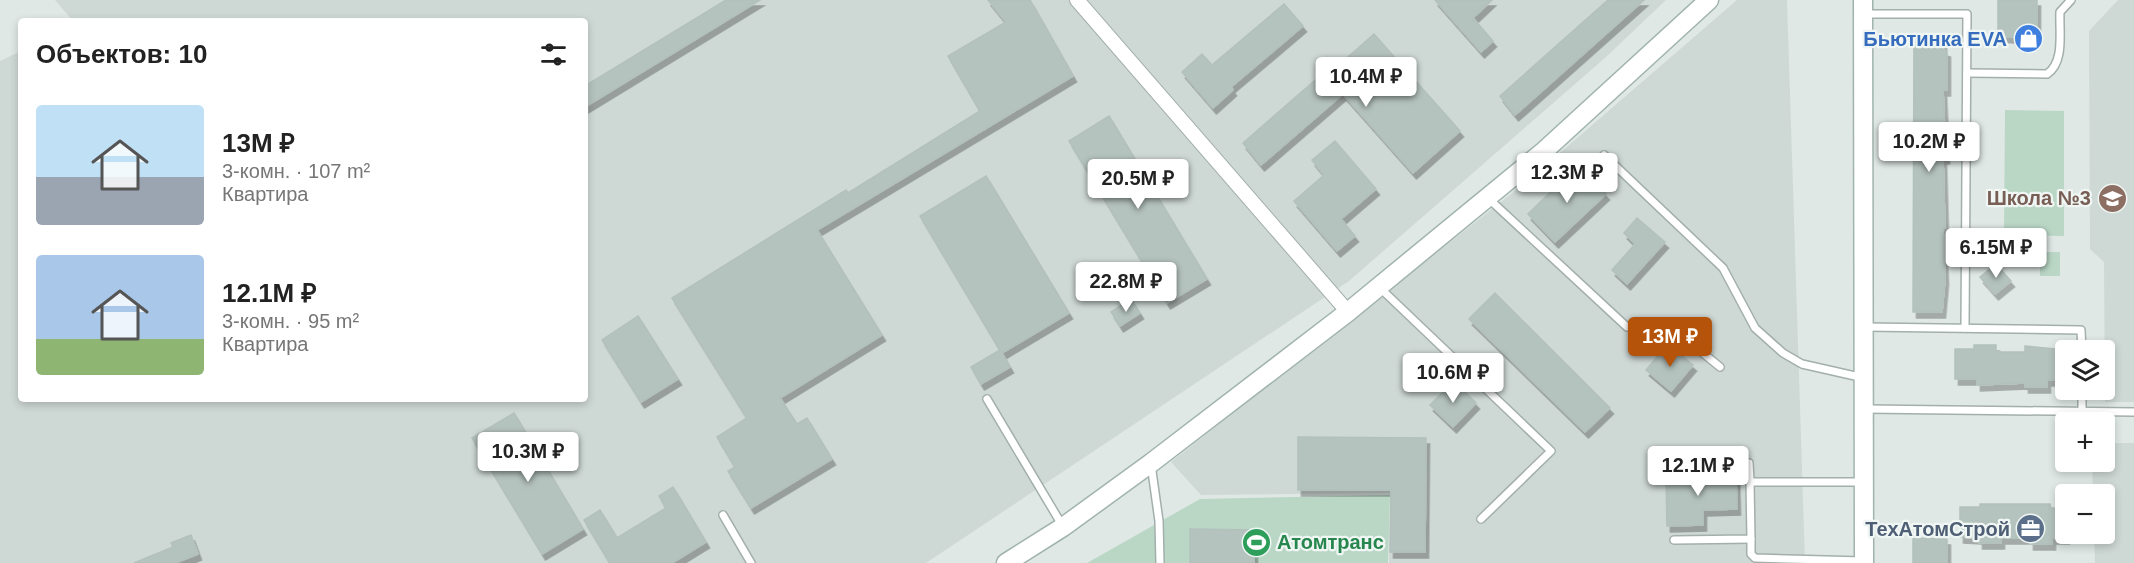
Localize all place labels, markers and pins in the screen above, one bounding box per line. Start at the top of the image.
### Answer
shop icon: Бьютинка EVA [2012,23,2044,55]
place label: Бьютинка EVA [1863,28,2007,50]
pin: 10.4M ₽ [1311,57,1421,108]
pin: 10.2M ₽ [1874,122,1984,173]
pin: 12.3M ₽ [1512,153,1622,204]
pin: 20.5M ₽ [1083,159,1193,210]
school or university icon: Школа №3 [2096,182,2128,214]
place label: Школа №3 [1987,187,2091,209]
pin: 6.15M ₽ [1941,228,2051,279]
pin: 22.8M ₽ [1071,262,1181,313]
pin: 13M ₽ [1628,317,1712,368]
pin: 10.6M ₽ [1398,353,1508,404]
pin: 10.3M ₽ [473,432,583,483]
pin: 12.1M ₽ [1643,446,1753,497]
office icon: ТехАтомСтрой [2015,513,2047,545]
place label: ТехАтомСтрой [1865,518,2010,540]
sports icon: Атомтранс [1240,526,1272,558]
place label: Атомтранс [1277,531,1384,553]

